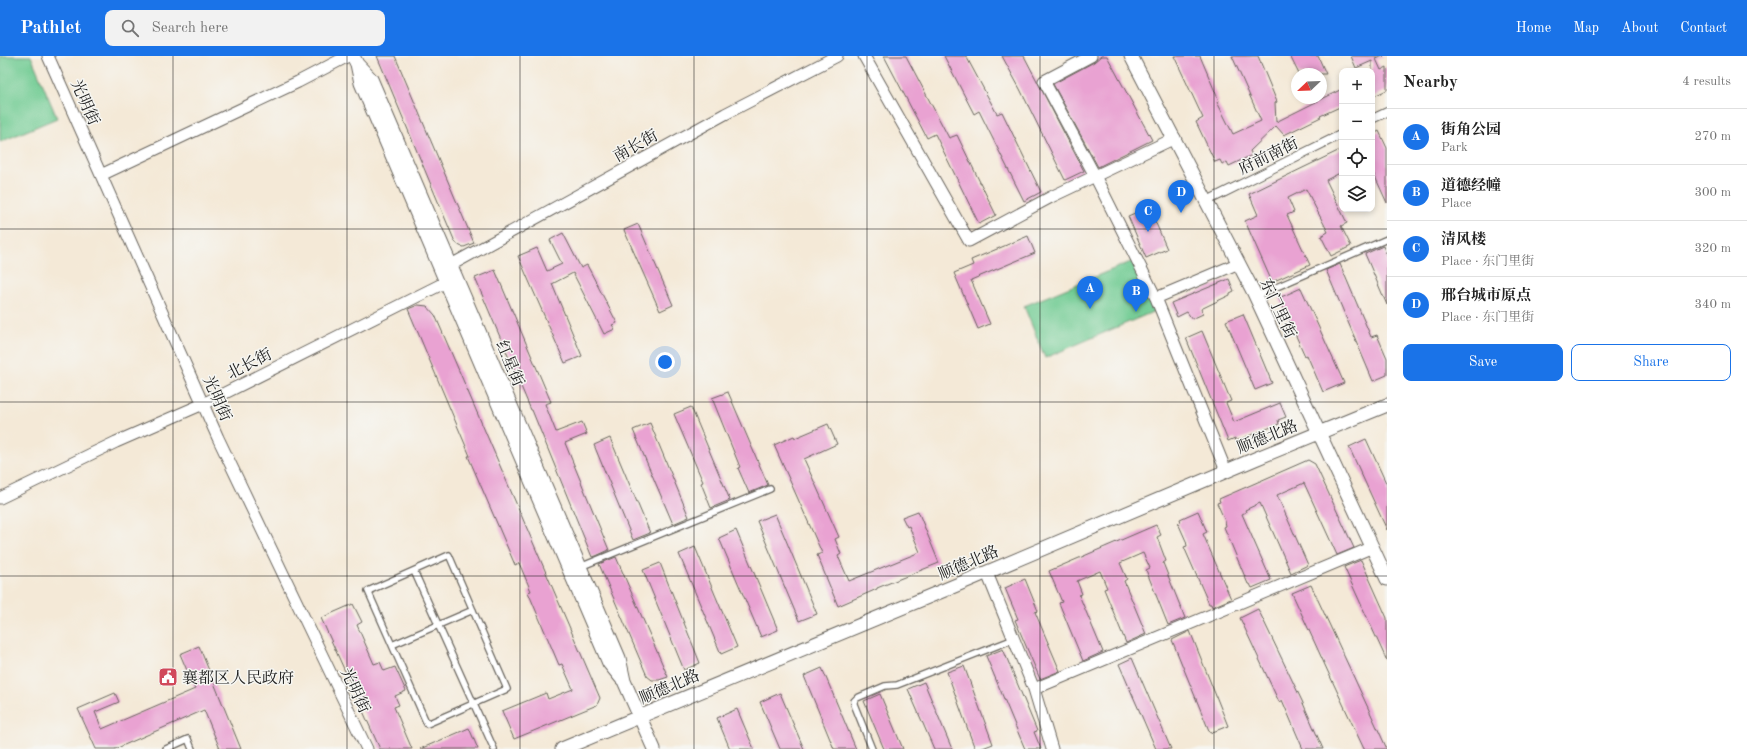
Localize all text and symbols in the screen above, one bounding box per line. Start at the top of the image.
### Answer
search box [105,10,385,46]
icon: search [119,17,141,39]
text: Pathlet [20,19,81,38]
text: Search here [151,21,228,36]
text: Home [1516,21,1551,35]
text: Map [1573,21,1599,35]
text: About [1621,21,1658,35]
text: Contact [1680,21,1727,35]
north arrow [1291,68,1327,104]
map controls [1339,68,1375,212]
button: + [1339,68,1375,104]
text: Nearby [1403,74,1458,91]
text: 4 results [1682,75,1731,88]
street label: 光明街 [67,77,103,128]
button: − [1339,104,1375,140]
text: 街角公园 [1441,123,1501,138]
street label: 南长街 [610,126,661,165]
text: A [1411,130,1421,143]
text: 270 m [1694,130,1731,143]
street label: 府前南街 [1236,134,1301,178]
button: locate [1339,140,1375,176]
text: Park [1441,141,1468,154]
button: layers [1339,176,1375,212]
text: 道德经幢 [1441,179,1501,194]
pin: D [1168,180,1194,213]
text: B [1411,186,1421,199]
text: 300 m [1694,186,1731,199]
text: Place [1441,197,1471,210]
pin: C [1135,199,1161,232]
text: 清风楼 [1441,233,1486,248]
text: C [1412,242,1420,255]
text: 320 m [1694,242,1731,255]
text: Place · 东门里街 [1441,255,1534,268]
pin: A [1077,276,1103,309]
street label: 东门里街 [1256,276,1300,341]
pin: B [1123,279,1149,312]
text: 邢台城市原点 [1441,289,1531,304]
text: D [1411,298,1421,311]
text: 340 m [1694,298,1731,311]
text: Place · 东门里街 [1441,311,1534,324]
street label: 红星街 [492,338,528,389]
button: Save [1403,344,1563,381]
button: Share [1571,344,1731,381]
street label: 北长街 [224,345,275,383]
your location [655,352,675,372]
street label: 光明街 [199,373,235,424]
street label: 顺德北路 [1234,417,1300,457]
street label: 顺德北路 [935,542,1001,584]
street label: 光明街 [337,665,373,716]
public building icon: 襄都区人民政府 [157,666,179,688]
street label: 顺德北路 [636,666,702,708]
place label: 襄都区人民政府 [182,669,294,687]

